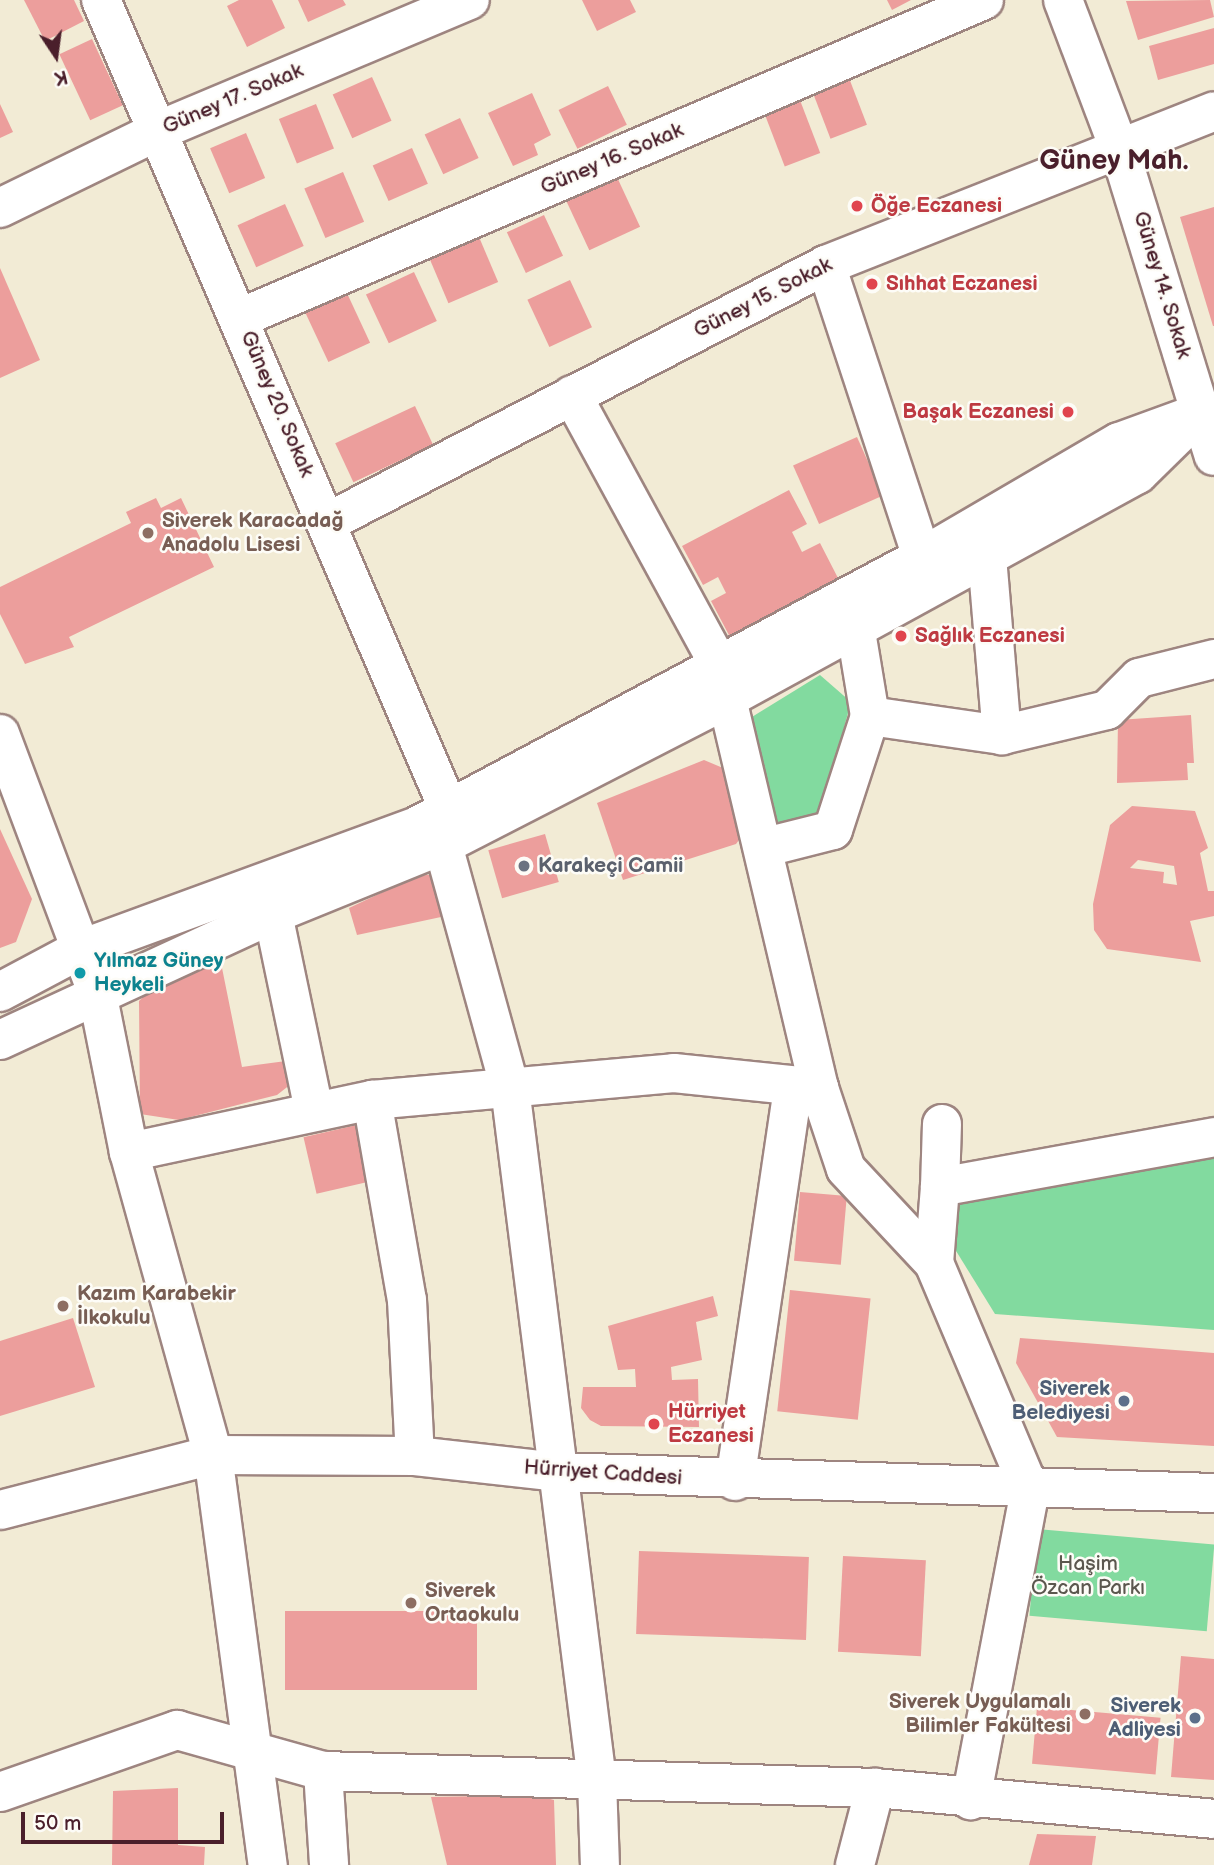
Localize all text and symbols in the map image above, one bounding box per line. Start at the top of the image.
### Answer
north arrow [21,21,91,91]
street label: Güney 17. Sokak [158,58,308,140]
text: K [52,64,70,90]
street label: Güney 16. Sokak [536,117,688,201]
district label: Güney Mah. [1039,144,1189,178]
place label: Öğe Eczanesi [871,193,1002,219]
marker: Öğe Eczanesi [849,198,865,214]
street label: Güney 14. Sokak [1127,208,1197,362]
street label: Güney 15. Sokak [689,252,837,344]
place label: Sıhhat Eczanesi [886,271,1038,297]
marker: Sıhhat Eczanesi [864,276,880,292]
street label: Güney 20. Sokak [235,326,319,482]
place label: Başak Eczanesi [902,399,1054,425]
marker: Başak Eczanesi [1060,404,1076,420]
place label: Siverek Karacadağ Anadolu Lisesi [162,508,343,558]
marker: Siverek Karacadağ Anadolu Lisesi [140,525,156,541]
place label: Sağlık Eczanesi [915,623,1065,649]
marker: Sağlık Eczanesi [893,628,909,644]
place label: Karakeçi Camii [538,853,684,879]
marker: Karakeçi Camii [516,858,532,874]
place label: Yılmaz Güney Heykeli [94,948,223,998]
marker: Yılmaz Güney Heykeli [72,965,88,981]
place label: Kazım Karabekir İlkokulu [77,1281,236,1331]
marker: Kazım Karabekir İlkokulu [55,1298,71,1314]
place label: Siverek Belediyesi [1011,1376,1110,1426]
marker: Siverek Belediyesi [1116,1393,1132,1409]
place label: Hürriyet Eczanesi [668,1399,754,1449]
marker: Hürriyet Eczanesi [646,1416,662,1432]
street label: Hürriyet Caddesi [523,1455,683,1491]
park label: Haşim Özcan Parkı [1031,1551,1145,1601]
place label: Siverek Ortaokulu [425,1578,519,1628]
marker: Siverek Ortaokulu [403,1595,419,1611]
place label: Siverek Uygulamalı Bilimler Fakültesi [889,1689,1071,1739]
place label: Siverek Adliyesi [1109,1693,1181,1743]
marker: Siverek Uygulamalı Bilimler Fakültesi [1077,1706,1093,1722]
marker: Siverek Adliyesi [1187,1710,1203,1726]
scale bar [24,1798,228,1842]
text: 50 m [34,1811,81,1836]

